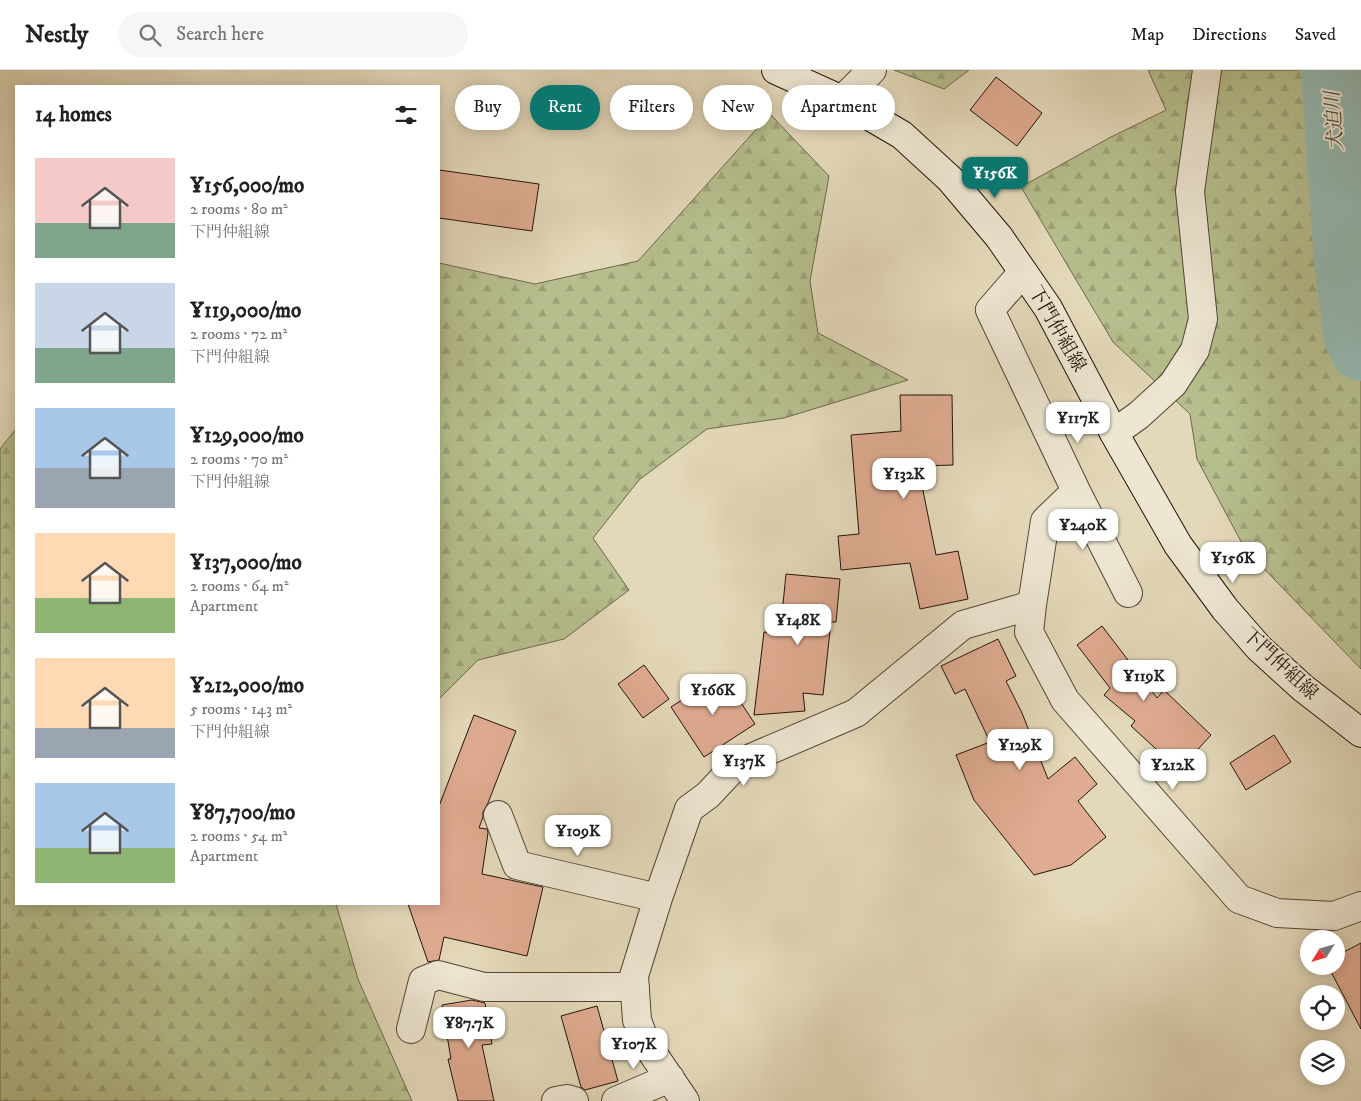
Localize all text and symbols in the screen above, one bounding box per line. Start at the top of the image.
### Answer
search box [118,12,468,57]
text: Nestly [25,20,88,50]
icon: search [136,21,164,49]
text: Search here [176,23,264,46]
text: Map [1131,24,1164,46]
text: Directions [1192,24,1267,46]
text: Saved [1295,24,1336,46]
chip: Buy [455,85,520,130]
chip: Rent [530,85,600,130]
chip: Filters [610,85,693,130]
chip: New [703,85,772,130]
chip: Apartment [782,85,895,130]
water label: 犬迫川 [1320,88,1350,152]
icon: filters [392,101,420,129]
text: 14 homes [35,102,112,128]
pin: ¥156K [960,156,1030,199]
text: ¥156K [973,163,1017,183]
text: ¥156,000/mo [190,173,304,199]
icon: home [75,178,135,238]
text: 2 rooms · 80 m² [190,199,288,219]
text: 下門仲組線 [190,222,270,242]
street label: 下門仲組線 [1023,282,1091,376]
text: ¥119,000/mo [190,298,301,324]
icon: home [75,303,135,363]
text: 2 rooms · 72 m² [190,324,287,344]
text: 下門仲組線 [190,347,270,367]
pin: ¥117K [1043,402,1113,444]
text: ¥117K [1057,408,1099,428]
text: ¥129,000/mo [190,423,304,449]
icon: home [75,428,135,488]
text: 2 rooms · 70 m² [190,449,288,469]
pin: ¥132K [869,458,939,500]
text: ¥132K [883,464,925,484]
text: 下門仲組線 [190,472,270,492]
pin: ¥240K [1048,508,1118,551]
text: ¥240K [1059,515,1107,535]
pin: ¥156K [1198,542,1268,584]
text: ¥156K [1211,548,1255,568]
text: ¥137,000/mo [190,550,302,576]
icon: home [75,553,135,613]
text: 2 rooms · 64 m² [190,576,289,596]
text: Apartment [190,596,258,616]
pin: ¥148K [763,604,833,646]
text: ¥148K [775,610,821,630]
street label: 下門仲組線 [1237,623,1323,705]
pin: ¥119K [1109,660,1179,702]
text: ¥119K [1123,666,1165,686]
text: ¥212,000/mo [190,673,304,699]
pin: ¥166K [678,674,748,716]
icon: home [75,678,135,738]
text: ¥166K [691,680,735,700]
text: 5 rooms · 143 m² [190,699,292,719]
text: 下門仲組線 [190,722,270,742]
pin: ¥129K [985,728,1055,771]
text: ¥129K [998,735,1042,755]
pin: ¥137K [709,744,779,787]
pin: ¥212K [1138,748,1208,791]
text: ¥137K [723,751,765,771]
text: ¥212K [1151,755,1195,775]
text: ¥87,700/mo [190,800,295,826]
icon: home [75,803,135,863]
pin: ¥109K [543,814,613,857]
text: ¥109K [556,821,600,841]
text: 2 rooms · 54 m² [190,826,287,846]
text: Apartment [190,846,258,866]
north arrow [1300,930,1345,975]
map controls [1300,930,1345,1085]
button: locate [1300,985,1345,1030]
pin: ¥87.7K [428,1006,510,1049]
text: ¥87.7K [444,1013,494,1033]
pin: ¥107K [599,1028,669,1070]
text: ¥107K [612,1034,656,1054]
button: layers [1300,1040,1345,1085]

